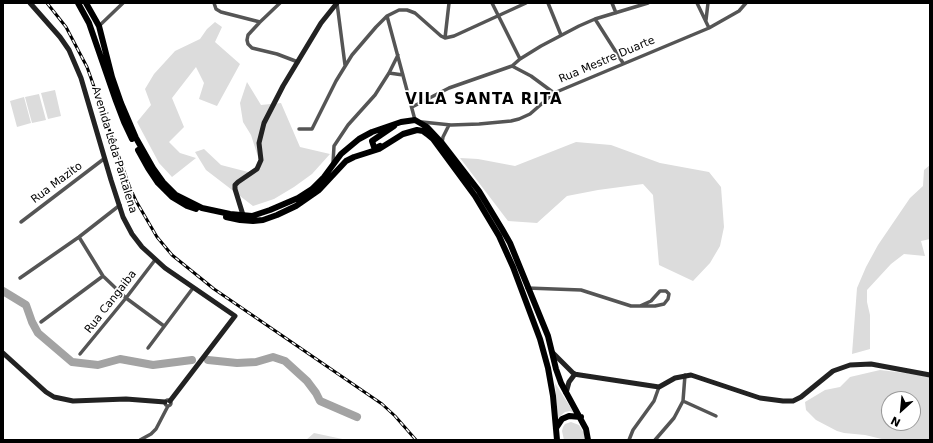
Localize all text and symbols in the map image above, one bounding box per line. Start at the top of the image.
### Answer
street label: Rua Mestre Duarte [557,34,657,86]
street label: Avenida Lêda Pantalena [88,85,140,215]
district label: VILA SANTA RITA [405,91,563,109]
street label: Rua Mazito [29,160,85,206]
street label: Rua Cangaiba [82,268,140,336]
north arrow [881,391,921,431]
text: N [889,413,903,429]

